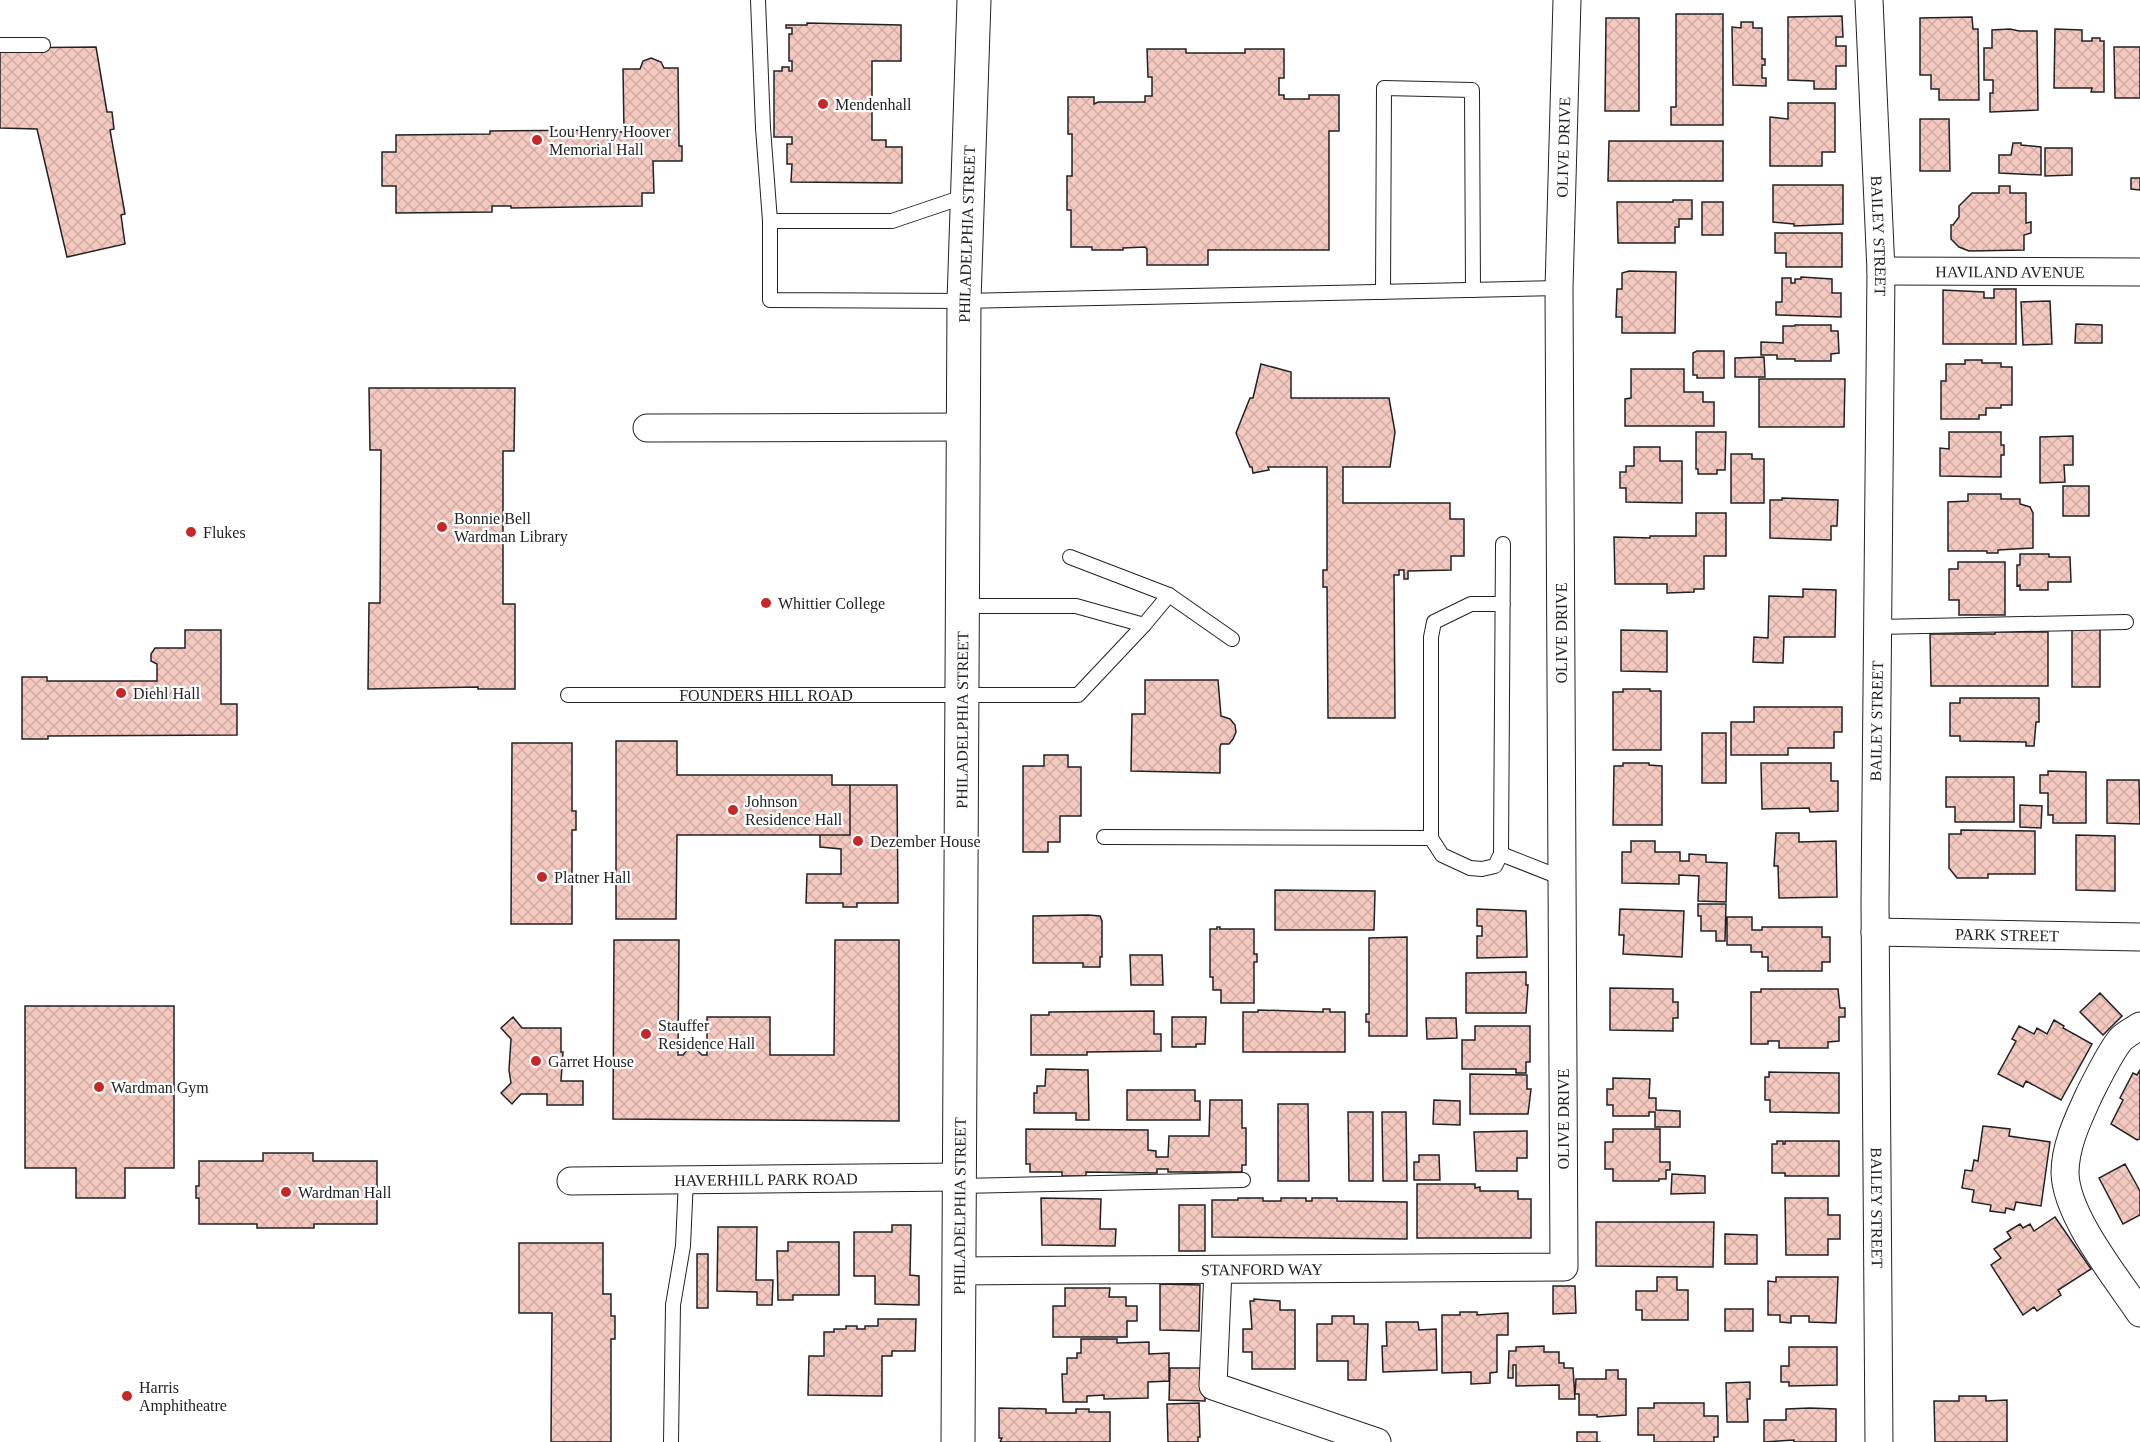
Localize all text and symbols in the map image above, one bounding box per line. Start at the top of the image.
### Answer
place label: Mendenhall [835,96,912,113]
street label: OLIVE DRIVE [1554,96,1573,198]
marker: Mendenhall [816,97,830,111]
place label: Lou Henry Hoover Memorial Hall [549,123,671,158]
marker: Lou Henry Hoover Memorial Hall [530,133,544,147]
street label: PHILADELPHIA STREET [956,145,978,323]
street label: BAILEY STREET [1868,175,1889,296]
street label: HAVILAND AVENUE [1935,263,2085,281]
place label: Bonnie Bell Wardman Library [454,510,568,546]
marker: Bonnie Bell Wardman Library [435,520,449,534]
place label: Flukes [203,524,246,541]
marker: Flukes [184,525,198,539]
street label: OLIVE DRIVE [1553,583,1570,683]
place label: Whittier College [778,595,885,613]
marker: Whittier College [759,596,773,610]
street label: PHILADELPHIA STREET [953,631,971,809]
street label: BAILEY STREET [1867,660,1886,782]
place label: Diehl Hall [133,685,201,702]
marker: Diehl Hall [114,686,128,700]
street label: FOUNDERS HILL ROAD [679,687,853,704]
place label: Johnson Residence Hall [745,793,843,828]
marker: Johnson Residence Hall [726,803,740,817]
place label: Dezember House [870,833,981,850]
marker: Dezember House [851,834,865,848]
place label: Platner Hall [554,869,631,886]
marker: Platner Hall [535,870,549,884]
street label: PARK STREET [1955,926,2059,944]
place label: Stauffer Residence Hall [658,1017,756,1052]
marker: Stauffer Residence Hall [639,1027,653,1041]
place label: Garret House [548,1053,634,1070]
marker: Garret House [529,1054,543,1068]
street label: OLIVE DRIVE [1555,1069,1572,1169]
place label: Wardman Gym [111,1079,209,1097]
marker: Wardman Gym [92,1080,106,1094]
street label: PHILADELPHIA STREET [951,1117,969,1295]
street label: BAILEY STREET [1868,1147,1886,1268]
street label: HAVERHILL PARK ROAD [674,1170,858,1189]
place label: Wardman Hall [298,1184,392,1201]
marker: Wardman Hall [279,1185,293,1199]
street label: STANFORD WAY [1201,1261,1323,1278]
place label: Harris Amphitheatre [139,1379,227,1415]
marker: Harris Amphitheatre [120,1389,134,1403]

